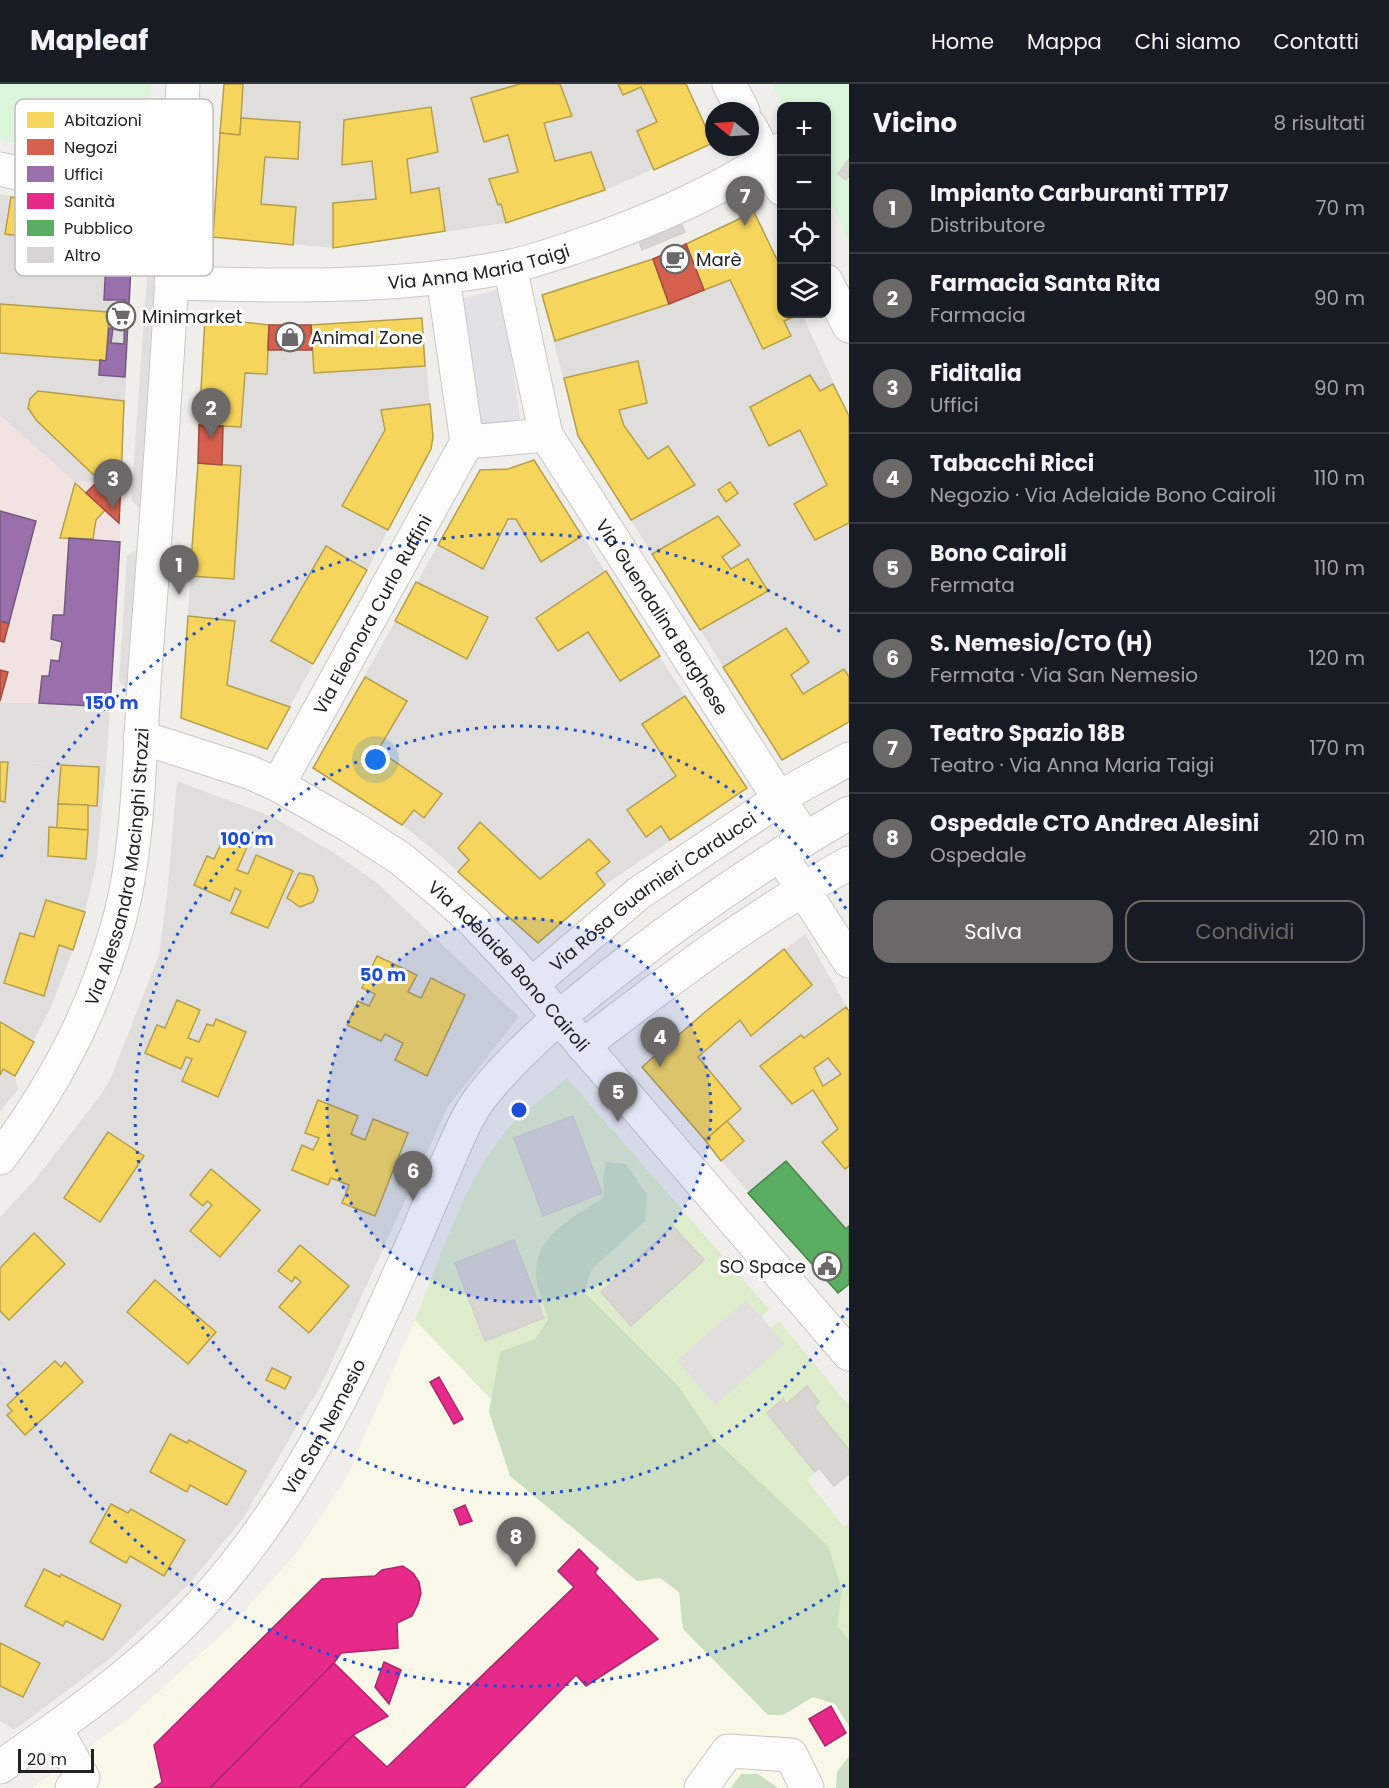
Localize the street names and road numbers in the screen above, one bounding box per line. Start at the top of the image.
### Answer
street label: Via Anna Maria Taigi [387,237,573,295]
street label: Via Eleonora Curlo Ruffini [307,510,437,719]
street label: Via Guendalina Borghese [590,514,735,720]
street label: Via Alessandra Macinghi Strozzi [78,727,154,1009]
street label: Via Rosa Guarnieri Carducci [544,806,761,977]
street label: Via Adelaide Bono Cairoli [423,874,595,1057]
street label: Via San Nemesio [276,1354,371,1499]

